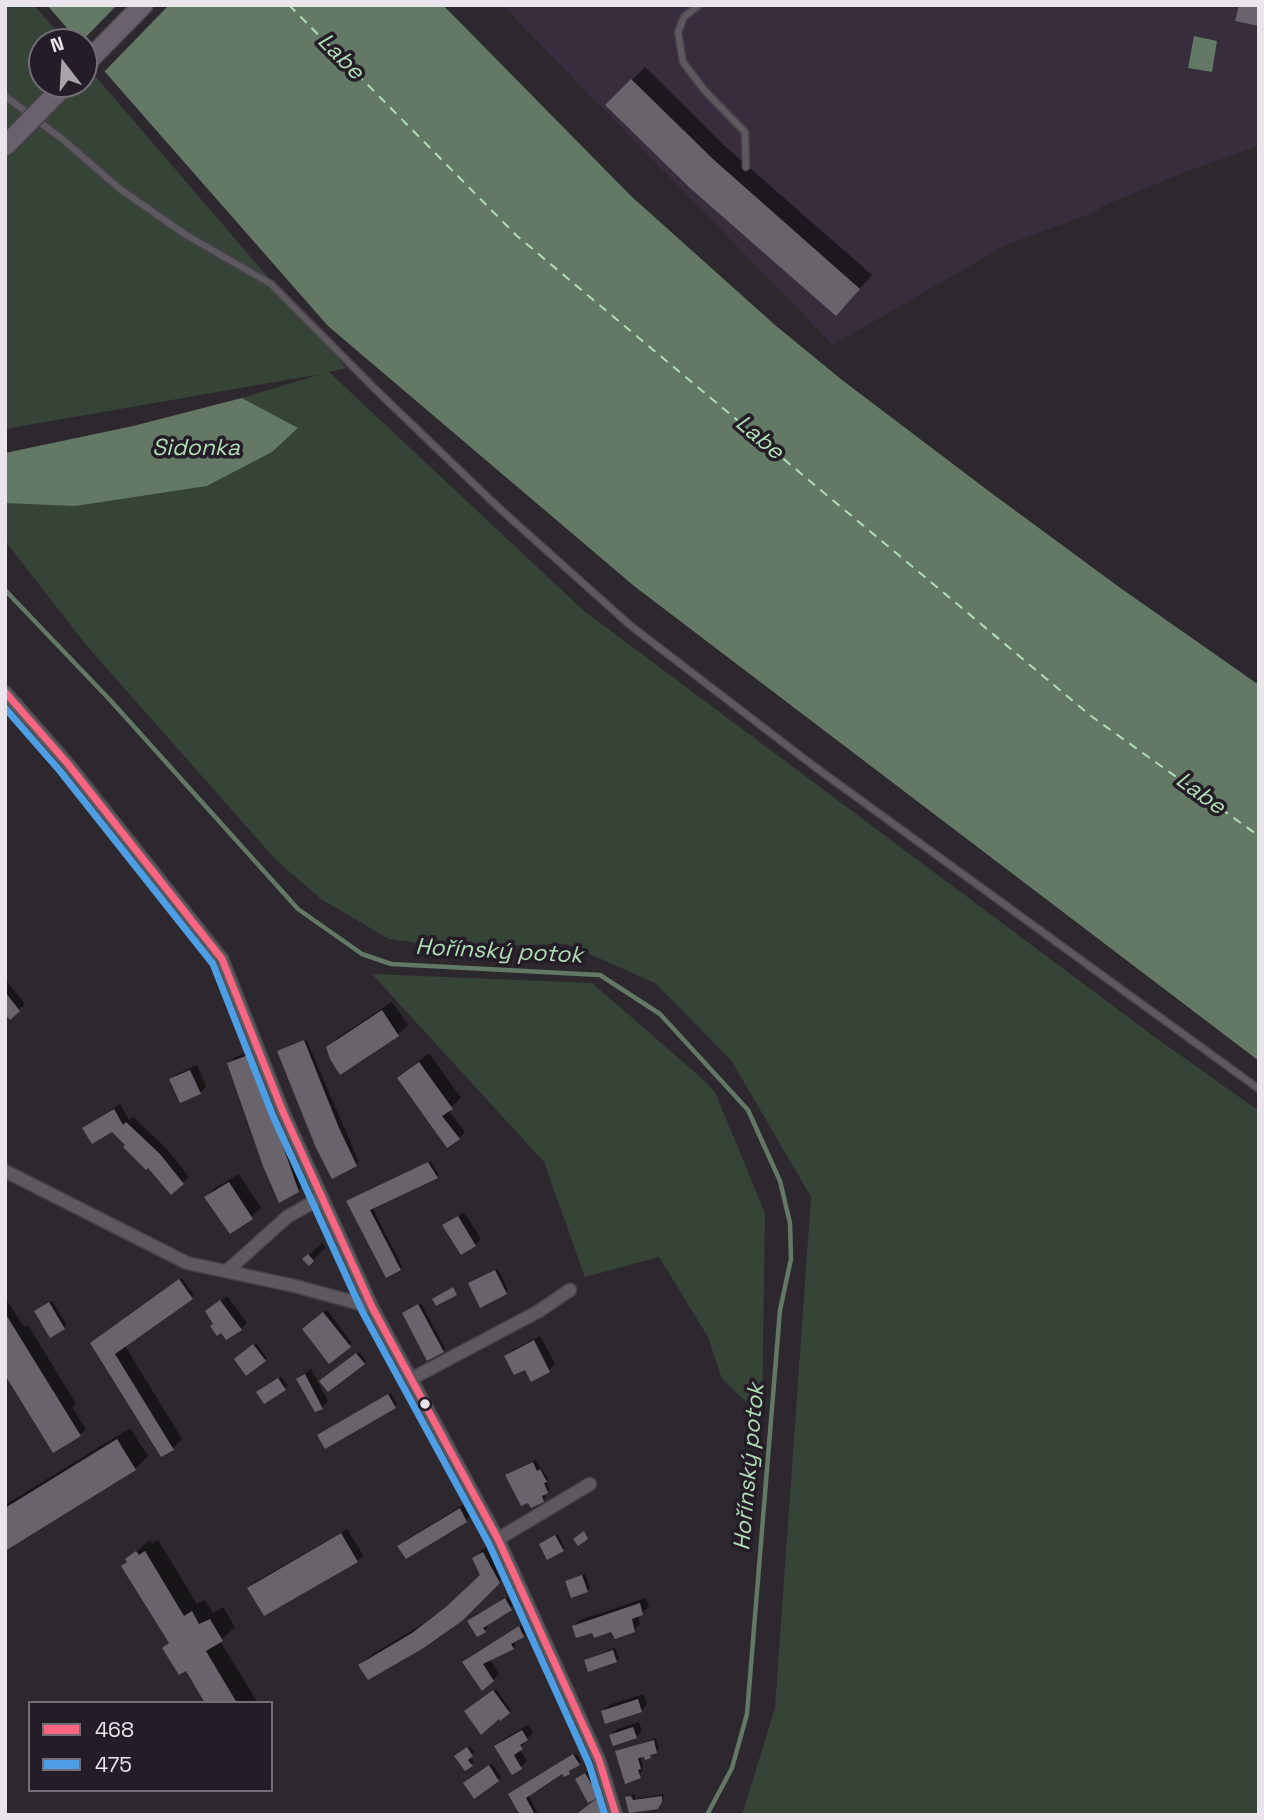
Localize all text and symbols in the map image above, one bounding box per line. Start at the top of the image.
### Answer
north arrow [28,28,98,98]
water label: Labe [311,28,369,86]
text: N [48,31,67,58]
water label: Labe [729,410,789,466]
water label: Sidonka [152,435,240,463]
water label: Labe [1170,767,1230,821]
water label: Hořínský potok [415,934,583,970]
water label: Hořínský potok [729,1382,771,1552]
unlabelled marker [418,1397,432,1411]
legend [28,1701,273,1792]
text: 468 [95,1716,134,1743]
text: 475 [95,1751,132,1778]

